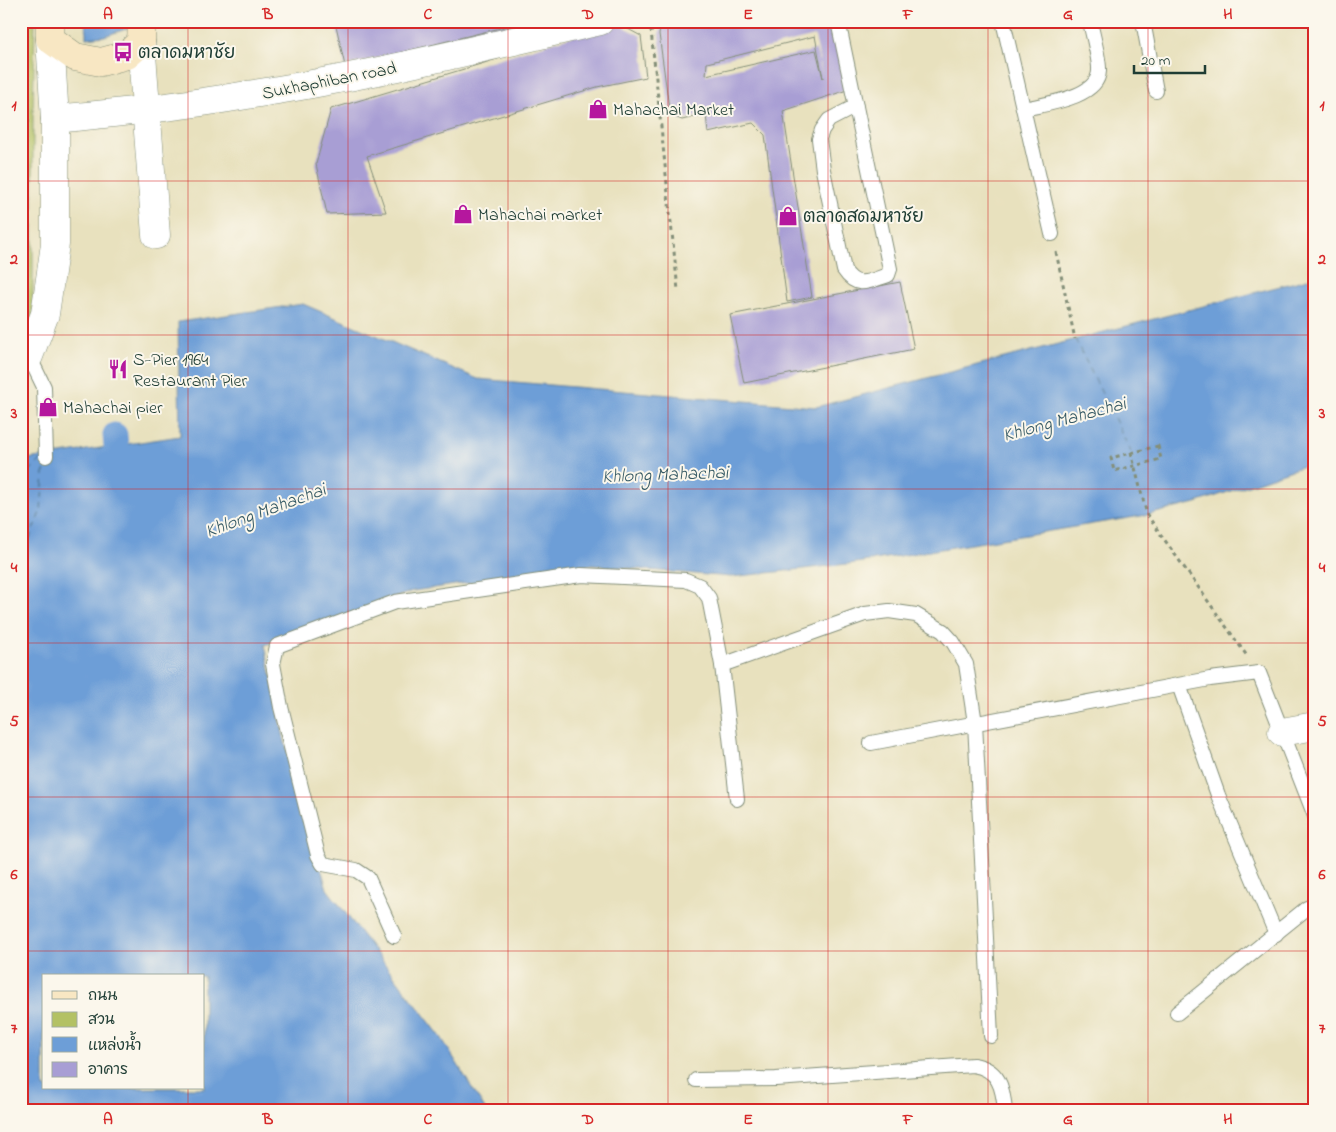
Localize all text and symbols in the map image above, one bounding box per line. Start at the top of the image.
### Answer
text: A [103,3,113,27]
text: B [262,3,274,27]
text: C [424,3,433,27]
text: D [581,3,594,27]
text: E [743,3,753,27]
text: F [902,3,914,27]
text: G [1063,3,1073,27]
text: H [1223,3,1233,27]
bus stop icon: ตลาดมหาชัย [112,41,134,63]
place label: ตลาดมหาชัย [138,41,235,67]
scale bar [1134,42,1205,74]
text: 20 m [1141,50,1171,72]
street label: Sukhaphiban road [260,56,399,108]
text: 1 [11,94,17,118]
text: 1 [1319,94,1325,118]
shop icon: Mahachai Market [587,98,609,120]
place label: Mahachai Market [613,98,734,124]
shop icon: Mahachai market [452,203,474,225]
place label: Mahachai market [478,203,602,229]
shop icon: ตลาดสดมหาชัย [777,205,799,227]
place label: ตลาดสดมหาชัย [803,205,924,231]
text: 2 [9,248,18,272]
text: 2 [1317,248,1326,272]
place label: S-Pier 1964 Restaurant Pier [133,348,248,395]
restaurant icon: S-Pier 1964 Restaurant Pier [107,358,129,380]
water label: Khlong Mahachai [1000,391,1131,451]
shop icon: Mahachai pier [37,396,59,418]
place label: Mahachai pier [63,396,163,422]
text: 3 [10,402,18,426]
text: 3 [1318,402,1326,426]
water label: Khlong Mahachai [602,460,730,492]
water label: Khlong Mahachai [202,477,332,547]
text: 4 [10,556,18,580]
text: 4 [1318,556,1326,580]
text: 5 [9,710,19,734]
text: 5 [1317,710,1327,734]
text: 6 [9,863,18,887]
text: 6 [1317,863,1326,887]
legend [42,974,205,1090]
text: ถนน [88,985,117,1007]
text: สวน [88,1009,115,1031]
text: 7 [11,1017,18,1041]
text: 7 [1319,1017,1326,1041]
text: แหล่งน้ำ [88,1031,142,1057]
text: อาคาร [88,1059,128,1081]
text: A [103,1108,113,1132]
text: B [262,1108,274,1132]
text: C [424,1108,433,1132]
text: D [581,1108,594,1132]
text: E [743,1108,753,1132]
text: F [902,1108,914,1132]
text: G [1063,1108,1073,1132]
text: H [1223,1108,1233,1132]

